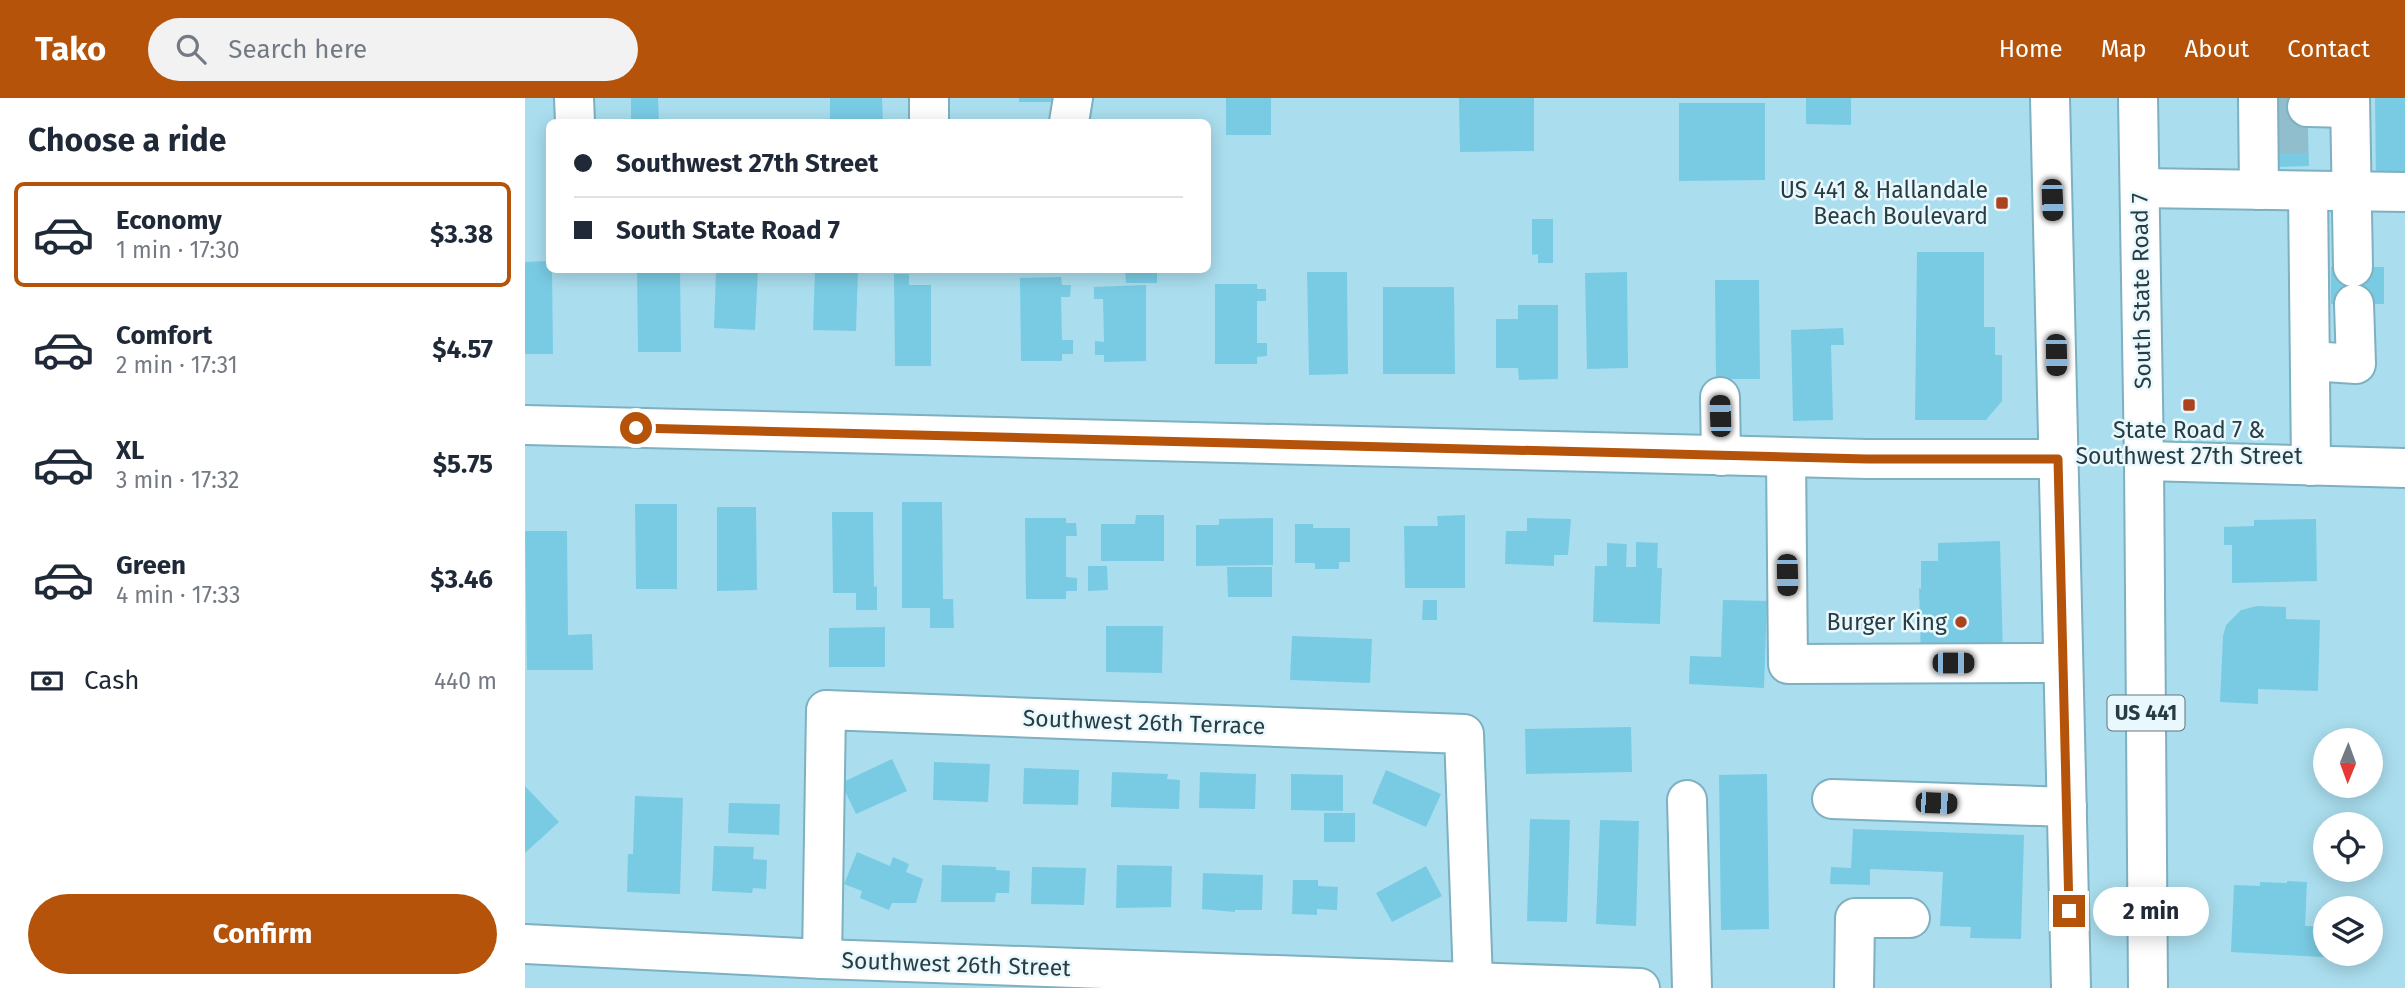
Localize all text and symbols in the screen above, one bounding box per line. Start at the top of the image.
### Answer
search box [148,18,638,81]
text: Tako [35,29,106,69]
icon: search [172,30,210,68]
text: Search here [228,34,367,65]
text: Home [1999,35,2063,63]
text: Map [2101,35,2147,63]
text: About [2185,35,2249,63]
text: Contact [2287,35,2370,63]
text: Choose a ride [28,121,226,159]
text: Southwest 27th Street [616,148,878,179]
place label: US 441 & Hallandale Beach Boulevard [1780,176,1988,230]
car [2041,179,2064,221]
street label: South State Road 7 [2125,193,2157,389]
marker: US 441 & Hallandale Beach Boulevard [1994,195,2010,211]
icon: car [32,203,95,266]
text: Economy [116,205,222,236]
text: South State Road 7 [616,215,840,246]
text: $3.38 [430,219,493,250]
text: 1 min · 17:30 [116,236,240,264]
icon: car [32,318,95,381]
text: Comfort [116,320,212,351]
text: $4.57 [432,334,493,365]
car [2046,334,2067,376]
text: 2 min · 17:31 [116,351,238,379]
car [1709,395,1732,437]
marker: State Road 7 & Southwest 27th Street [2181,397,2197,413]
route start [620,412,652,444]
place label: State Road 7 & Southwest 27th Street [2076,416,2303,470]
icon: car [32,433,95,496]
text: XL [116,435,144,466]
text: $5.75 [433,449,493,480]
text: 3 min · 17:32 [116,466,240,494]
icon: car [32,548,95,611]
text: Green [116,550,186,581]
car [1777,554,1798,596]
text: $3.46 [430,564,493,595]
text: 4 min · 17:33 [116,581,241,609]
place label: Burger King [1827,608,1947,636]
marker: Burger King [1953,614,1969,630]
car [1933,653,1975,674]
icon: cash [28,662,66,700]
text: Cash [84,665,140,696]
text: 440 m [434,667,497,695]
road number: US 441 [2107,696,2185,730]
street label: Southwest 26th Terrace [1022,704,1266,740]
north arrow [2313,728,2383,798]
map controls [2313,728,2383,966]
car [1915,792,1958,814]
button: locate [2313,812,2383,882]
callout: 2 min [2093,886,2209,936]
button: Confirm [28,894,497,974]
route end [2053,895,2085,927]
button: layers [2313,896,2383,966]
text: 2 min [2123,897,2179,925]
street label: Southwest 26th Street [841,946,1072,982]

